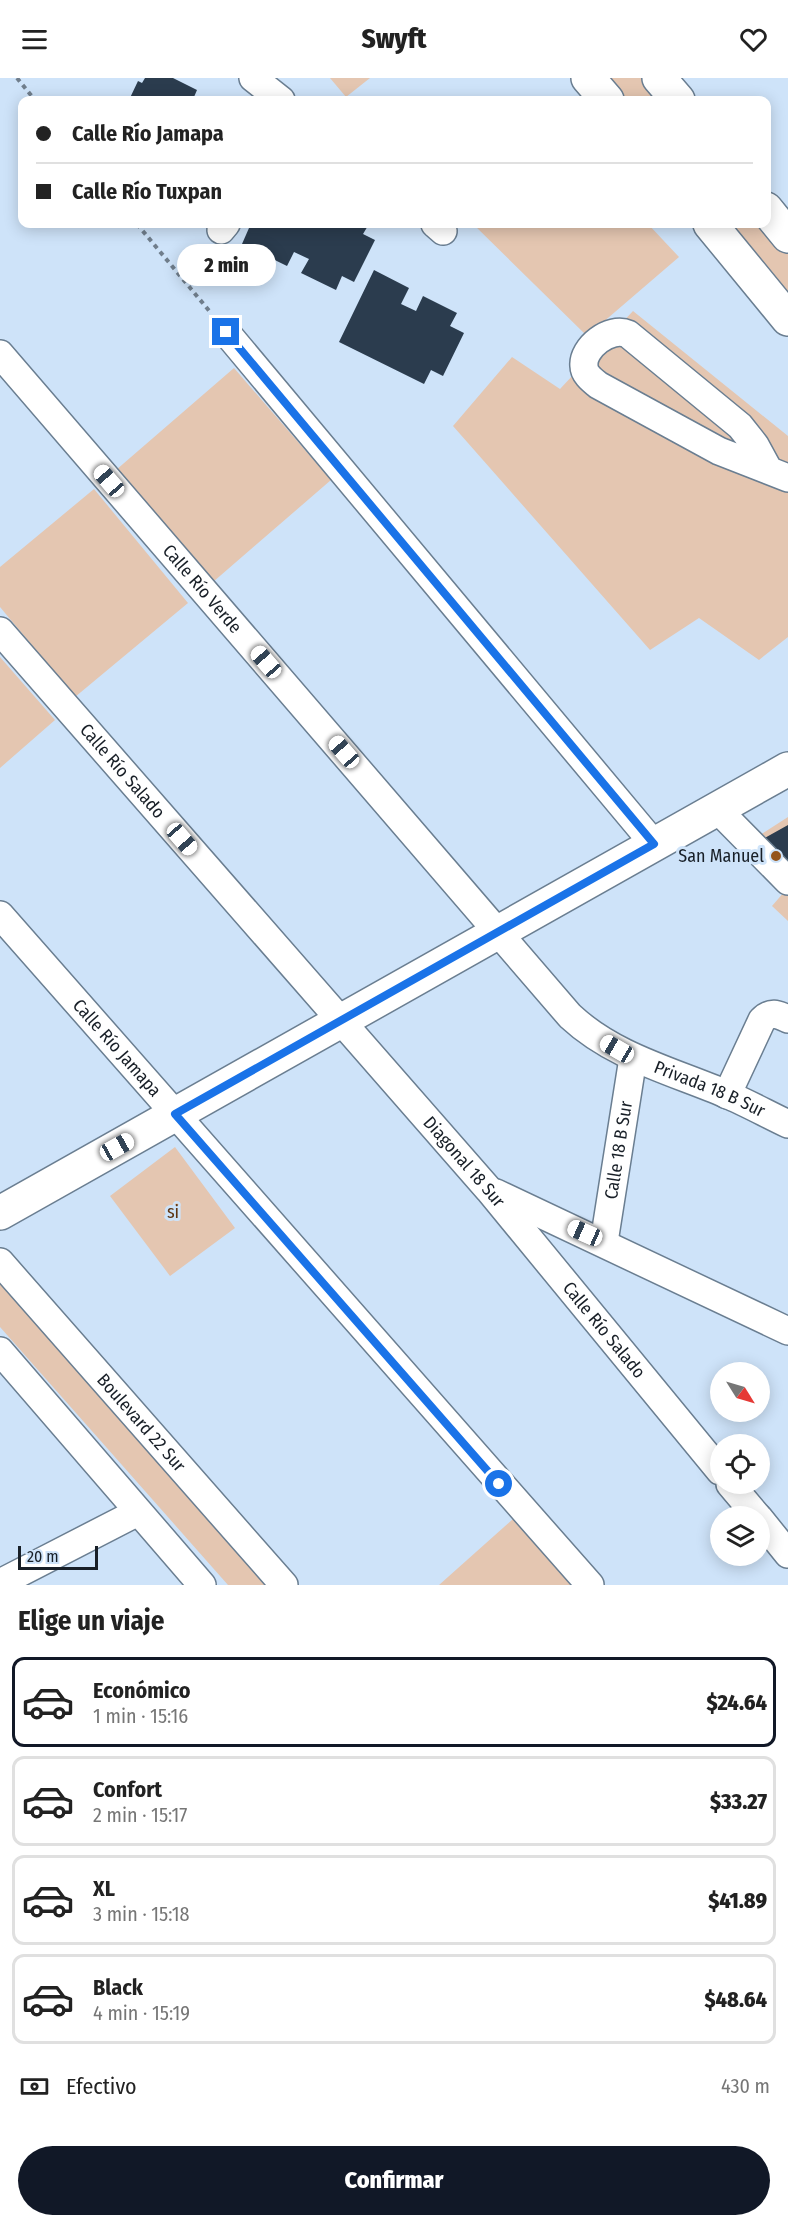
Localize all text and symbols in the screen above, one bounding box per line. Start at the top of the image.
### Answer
icon: menu [18,23,51,56]
text: Swyft [362,23,426,55]
icon: heart [737,23,770,56]
text: Calle Río Jamapa [72,120,224,147]
text: Calle Río Tuxpan [72,178,222,205]
callout: 2 min [176,245,276,287]
text: 2 min [204,253,249,277]
route end [212,318,239,345]
car [90,462,128,500]
street label: Calle Río Verde [158,540,247,638]
car [247,643,285,681]
street label: Calle Río Salado [75,719,170,823]
car [325,733,363,771]
car [163,820,201,858]
place label: San Manuel [678,845,764,867]
marker: San Manuel [769,849,783,863]
street label: Calle Río Jamapa [68,994,166,1101]
car [597,1032,637,1066]
street label: Privada 18 B Sur [651,1056,769,1122]
street label: Calle 18 B Sur [600,1099,637,1201]
street label: Diagonal 18 Sur [419,1112,510,1212]
car [97,1130,137,1164]
park label: si [167,1201,179,1223]
car [565,1217,605,1249]
street label: Calle Río Salado [558,1277,650,1383]
north arrow [710,1362,770,1422]
map controls [710,1362,770,1566]
street label: Boulevard 22 Sur [92,1369,191,1477]
button: locate [710,1434,770,1494]
route start [485,1470,512,1497]
button: layers [710,1506,770,1566]
scale bar [18,1543,98,1570]
text: 20 m [27,1547,58,1566]
text: Elige un viaje [18,1605,164,1637]
icon: car [21,1675,75,1729]
text: Económico [93,1677,191,1704]
text: $24.64 [707,1689,767,1716]
text: 1 min · 15:16 [93,1704,188,1728]
icon: car [21,1774,75,1828]
text: Confort [93,1776,162,1803]
text: $33.27 [710,1788,767,1815]
text: 2 min · 15:17 [93,1803,187,1827]
icon: car [21,1873,75,1927]
text: XL [93,1875,115,1902]
text: $41.89 [708,1887,767,1914]
text: 3 min · 15:18 [93,1902,190,1926]
icon: car [21,1972,75,2026]
text: Black [93,1974,143,2001]
text: $48.64 [704,1986,767,2013]
text: 4 min · 15:19 [93,2001,190,2025]
icon: cash [18,2070,51,2103]
text: Efectivo [66,2073,137,2100]
text: 430 m [721,2074,770,2098]
button: Confirmar [18,2146,770,2215]

